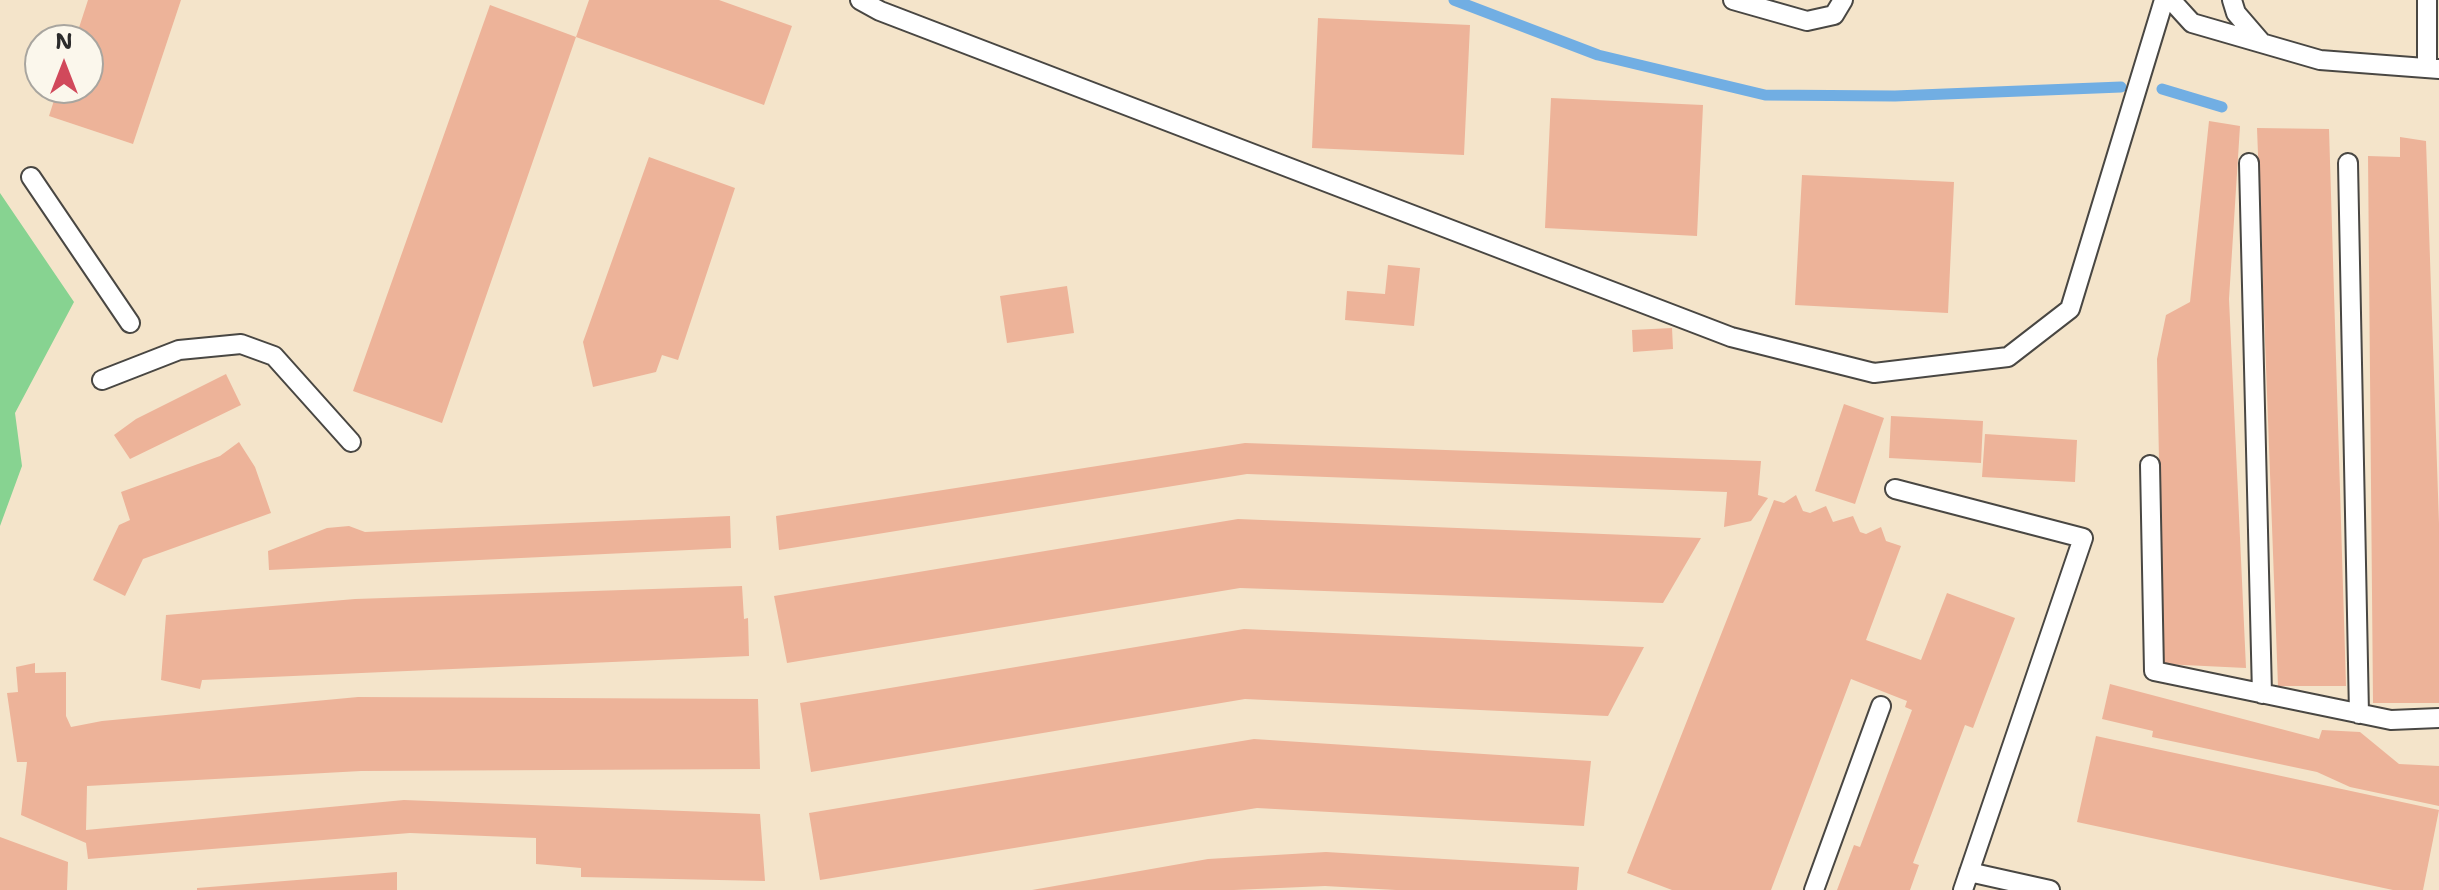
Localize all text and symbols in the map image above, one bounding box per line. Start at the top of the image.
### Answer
north arrow [24,24,104,104]
text: N [55,27,73,56]

